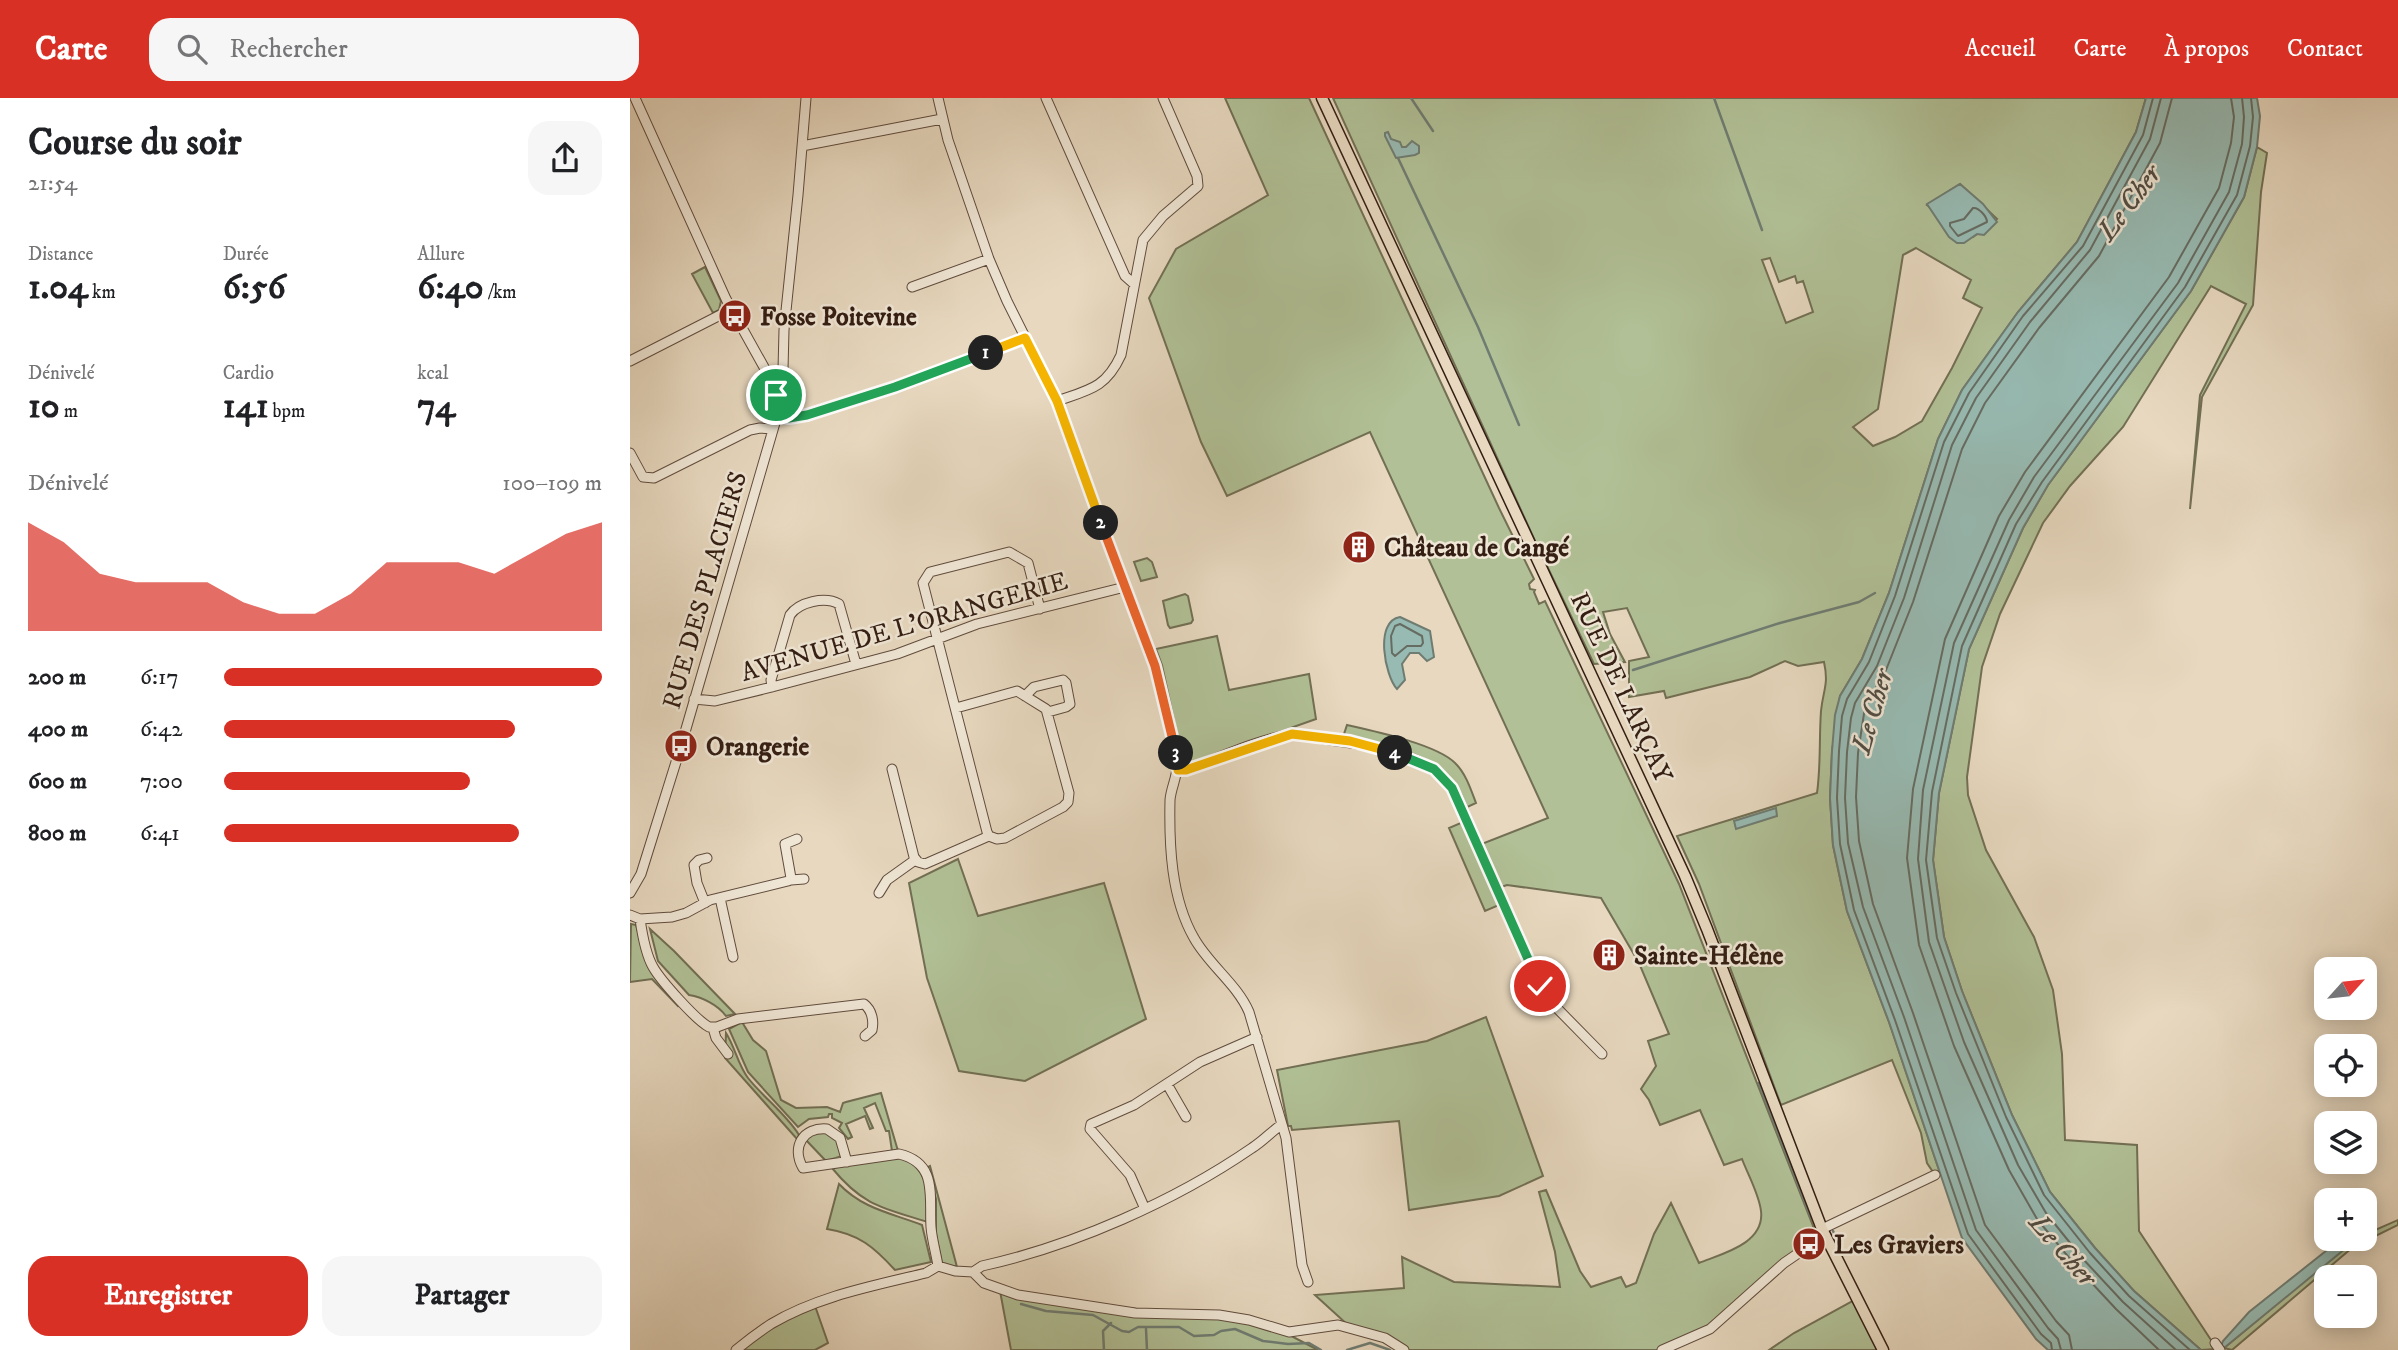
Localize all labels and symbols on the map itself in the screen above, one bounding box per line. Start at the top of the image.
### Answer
water label: Le Cher [2088,157,2170,249]
bus stop icon: Fosse Poitevine [716,297,754,335]
place label: Fosse Poitevine [760,301,917,334]
pin: 1 [968,336,1004,370]
pin [746,365,806,425]
street label: RUE DES PLACIERS [656,468,755,713]
pin: 2 [1084,506,1119,540]
building icon: Château de Cangé [1340,528,1378,566]
place label: Château de Cangé [1384,532,1570,565]
street label: AVENUE DE L'ORANGERIE [737,565,1072,690]
street label: RUE DE LARÇAY [1562,587,1680,789]
water label: Le Cher [1843,663,1902,759]
bus stop icon: Orangerie [662,727,700,765]
place label: Orangerie [706,731,810,764]
pin: 3 [1158,736,1194,770]
pin: 4 [1378,736,1412,770]
building icon: Sainte-Hélène [1590,936,1628,974]
place label: Sainte-Hélène [1634,940,1784,973]
pin [1510,956,1570,1016]
north arrow [2314,957,2376,1020]
water label: Le Cher [2020,1205,2106,1295]
bus stop icon: Les Graviers [1790,1225,1828,1263]
place label: Les Graviers [1834,1229,1964,1262]

